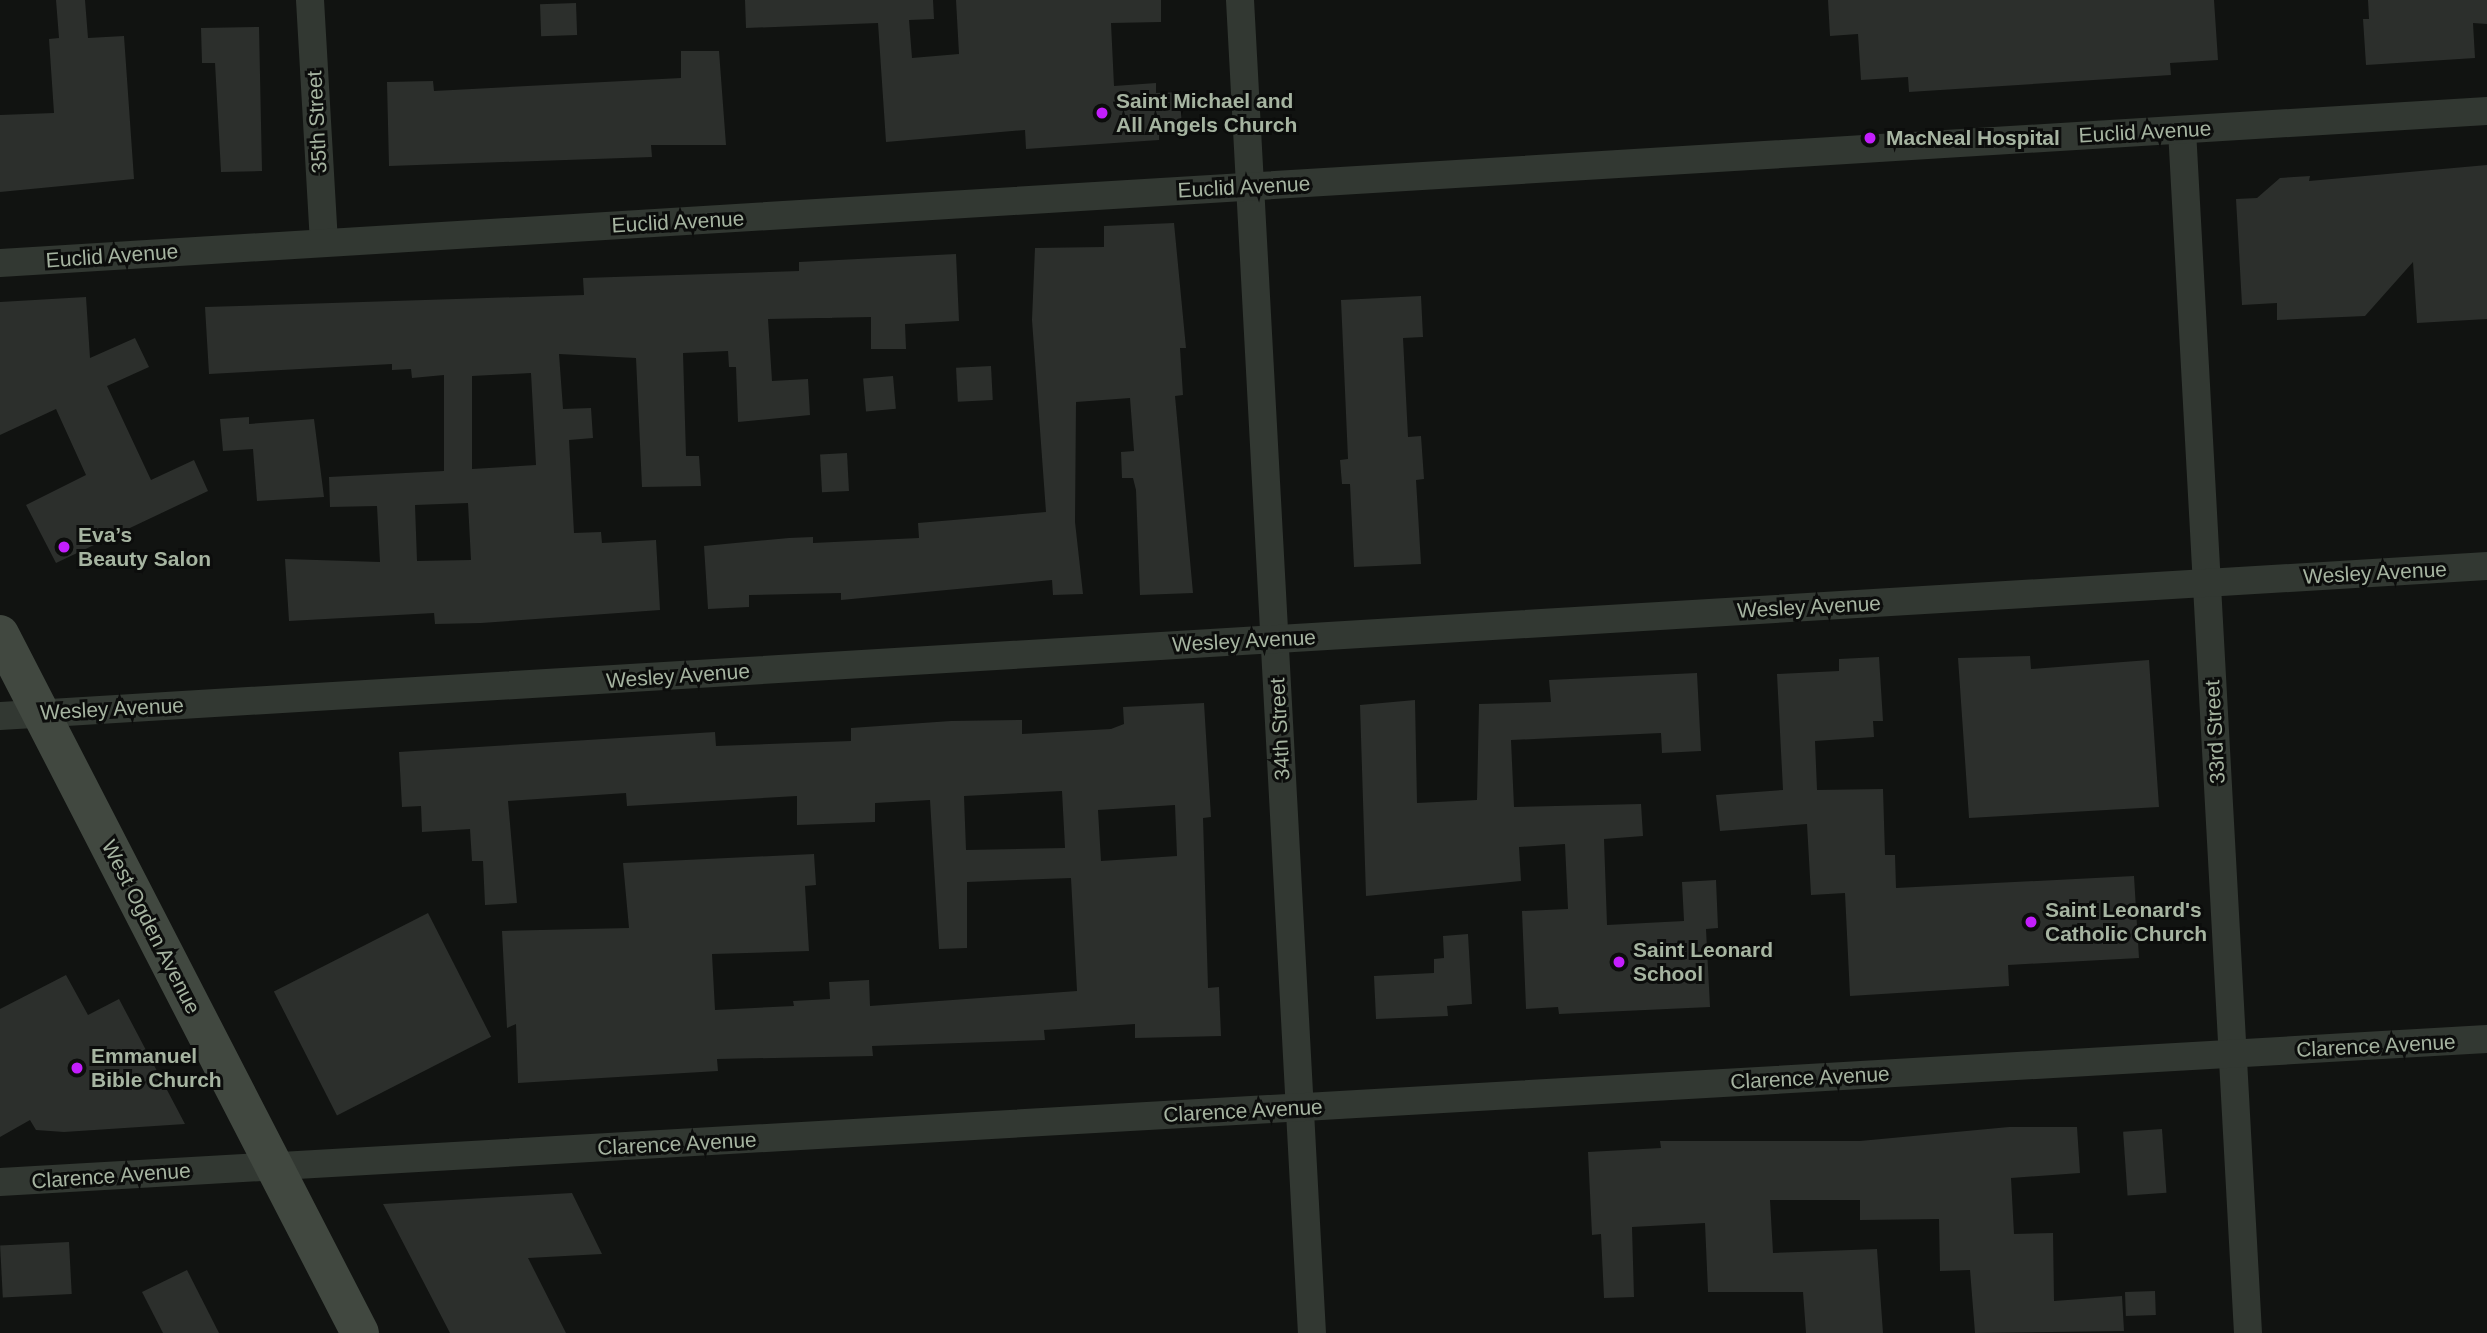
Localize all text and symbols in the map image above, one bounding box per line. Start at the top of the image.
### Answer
street label: 35th Street [302,70,332,174]
place label: Saint Michael and All Angels Church [1116,88,1298,138]
marker: Saint Michael and All Angels Church [1094,105,1110,121]
street label: Euclid Avenue [2077,116,2213,148]
place label: MacNeal Hospital [1886,125,2060,151]
marker: MacNeal Hospital [1860,128,1880,148]
street label: Euclid Avenue [1176,171,1312,203]
street label: Euclid Avenue [610,206,746,238]
street label: Euclid Avenue [44,239,180,273]
place label: Eva’s Beauty Salon [78,522,211,572]
marker: Eva’s Beauty Salon [56,539,72,555]
street label: Wesley Avenue [2302,557,2448,589]
street label: Wesley Avenue [1736,591,1882,623]
street label: Wesley Avenue [1171,625,1317,657]
street label: Wesley Avenue [605,658,751,694]
street label: 34th Street [1265,677,1295,781]
street label: 33rd Street [2200,679,2230,785]
street label: Wesley Avenue [39,693,185,725]
street label: West Ogden Avenue [96,835,206,1019]
place label: Saint Leonard's Catholic Church [2045,897,2207,947]
marker: Saint Leonard's Catholic Church [2023,914,2039,930]
place label: Saint Leonard School [1633,937,1773,987]
marker: Saint Leonard School [1611,954,1627,970]
street label: Clarence Avenue [2295,1029,2457,1063]
place label: Emmanuel Bible Church [91,1043,222,1093]
marker: Emmanuel Bible Church [69,1060,85,1076]
street label: Clarence Avenue [1729,1061,1891,1095]
street label: Clarence Avenue [1162,1094,1324,1128]
street label: Clarence Avenue [596,1127,758,1161]
street label: Clarence Avenue [30,1158,192,1194]

